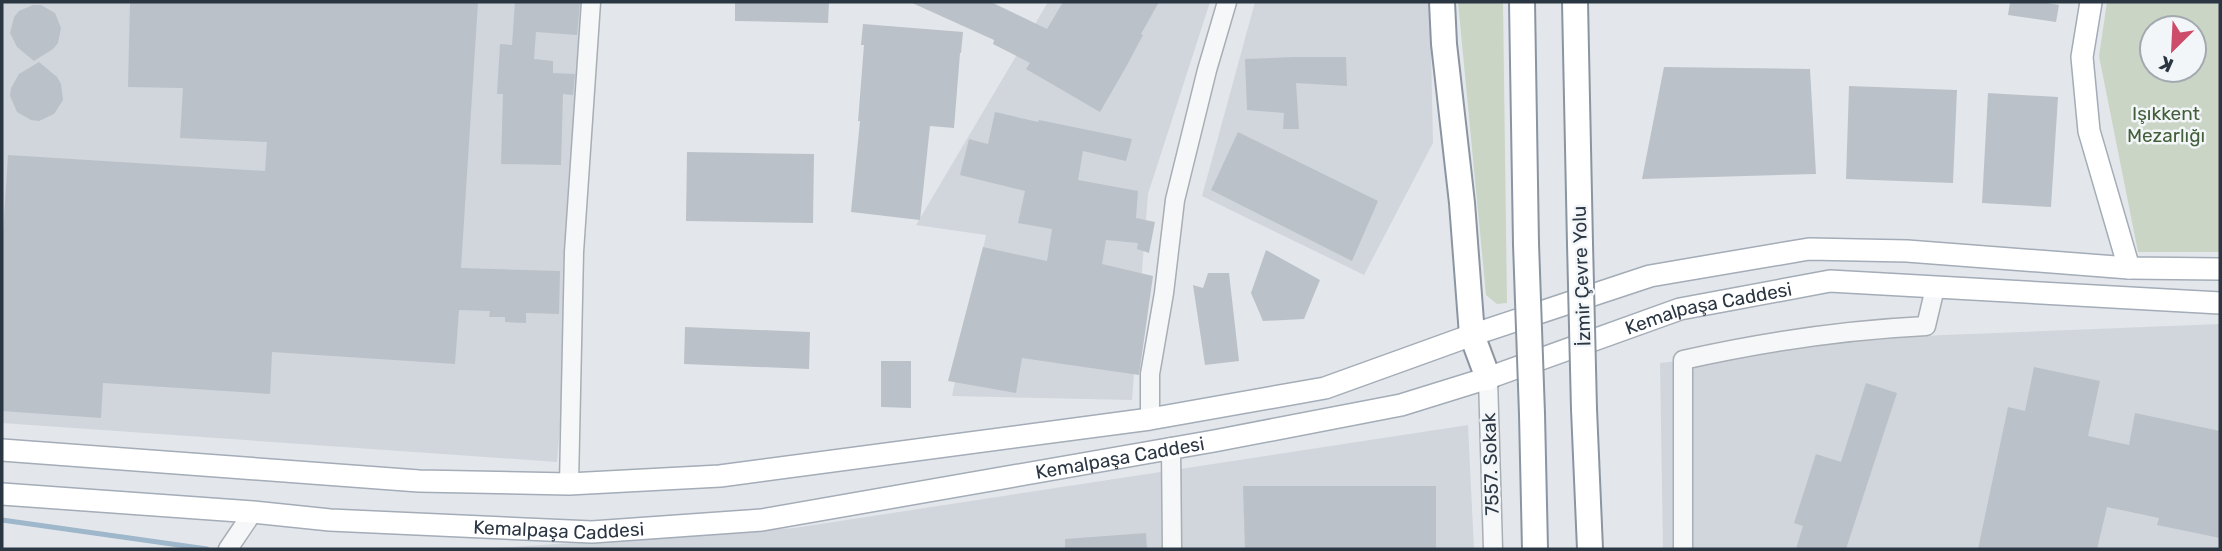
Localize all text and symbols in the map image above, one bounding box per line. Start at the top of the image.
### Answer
north arrow [2138,14,2208,84]
text: K [2155,51,2177,77]
park label: Işıkkent Mezarlığı [2127,102,2205,147]
street label: İzmir Çevre Yolu [1568,205,1595,347]
street label: Kemalpaşa Caddesi [1622,277,1794,340]
street label: 7557. Sokak [1477,412,1504,516]
street label: Kemalpaşa Caddesi [1034,432,1206,484]
street label: Kemalpaşa Caddesi [473,516,645,544]

